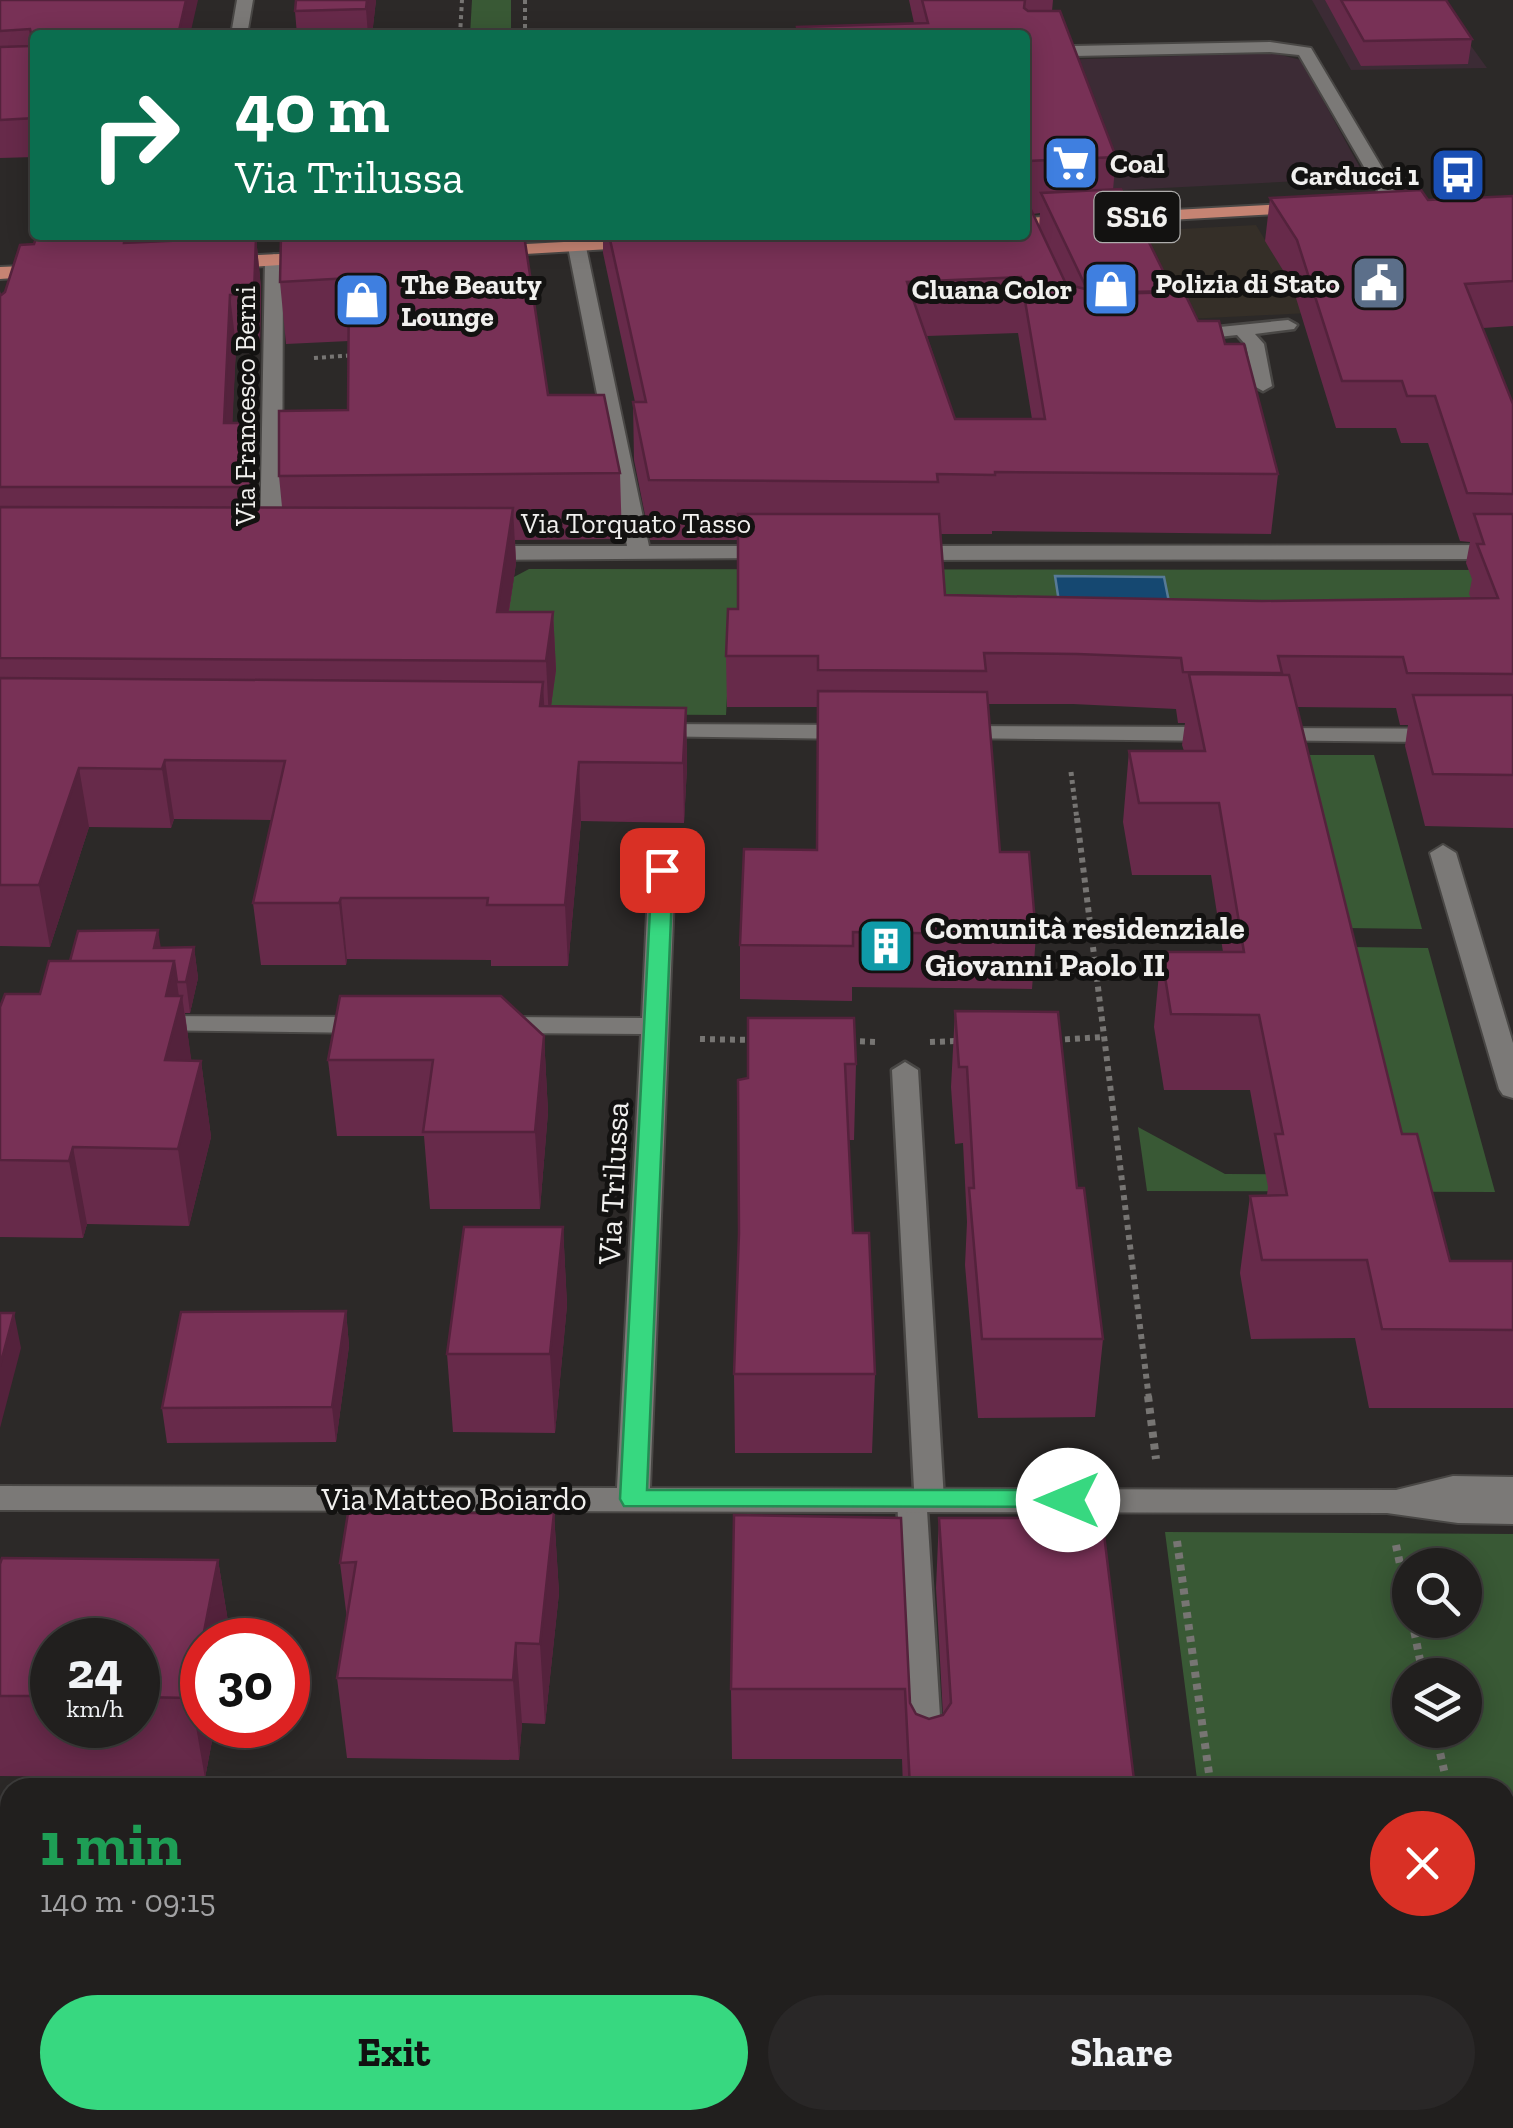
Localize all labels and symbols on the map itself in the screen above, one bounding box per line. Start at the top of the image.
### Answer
supermarket icon: Coal [1041,133,1101,193]
bus stop icon: Carducci 1 [1428,145,1488,205]
place label: Coal [1110,147,1165,180]
place label: Carducci 1 [1291,159,1419,192]
road number: SS16 [1094,192,1180,242]
public building icon: Polizia di Stato [1349,253,1409,313]
shop icon: Cluana Color [1081,259,1141,319]
place label: Polizia di Stato [1155,267,1340,300]
place label: The Beauty Lounge [401,268,542,333]
shop icon: The Beauty Lounge [332,270,392,330]
place label: Cluana Color [912,273,1072,306]
street label: Via Francesco Berni [229,286,262,527]
street label: Via Torquato Tasso [520,507,751,540]
pin [620,828,705,913]
place label: Comunità residenziale Giovanni Paolo II [925,909,1245,984]
building icon: Comunità residenziale Giovanni Paolo II [856,916,916,976]
street label: Via Trilussa [590,1101,636,1266]
position arrow [1016,1448,1120,1552]
street label: Via Matteo Boiardo [320,1480,587,1518]
speed limit sign: 30 [180,1618,310,1748]

